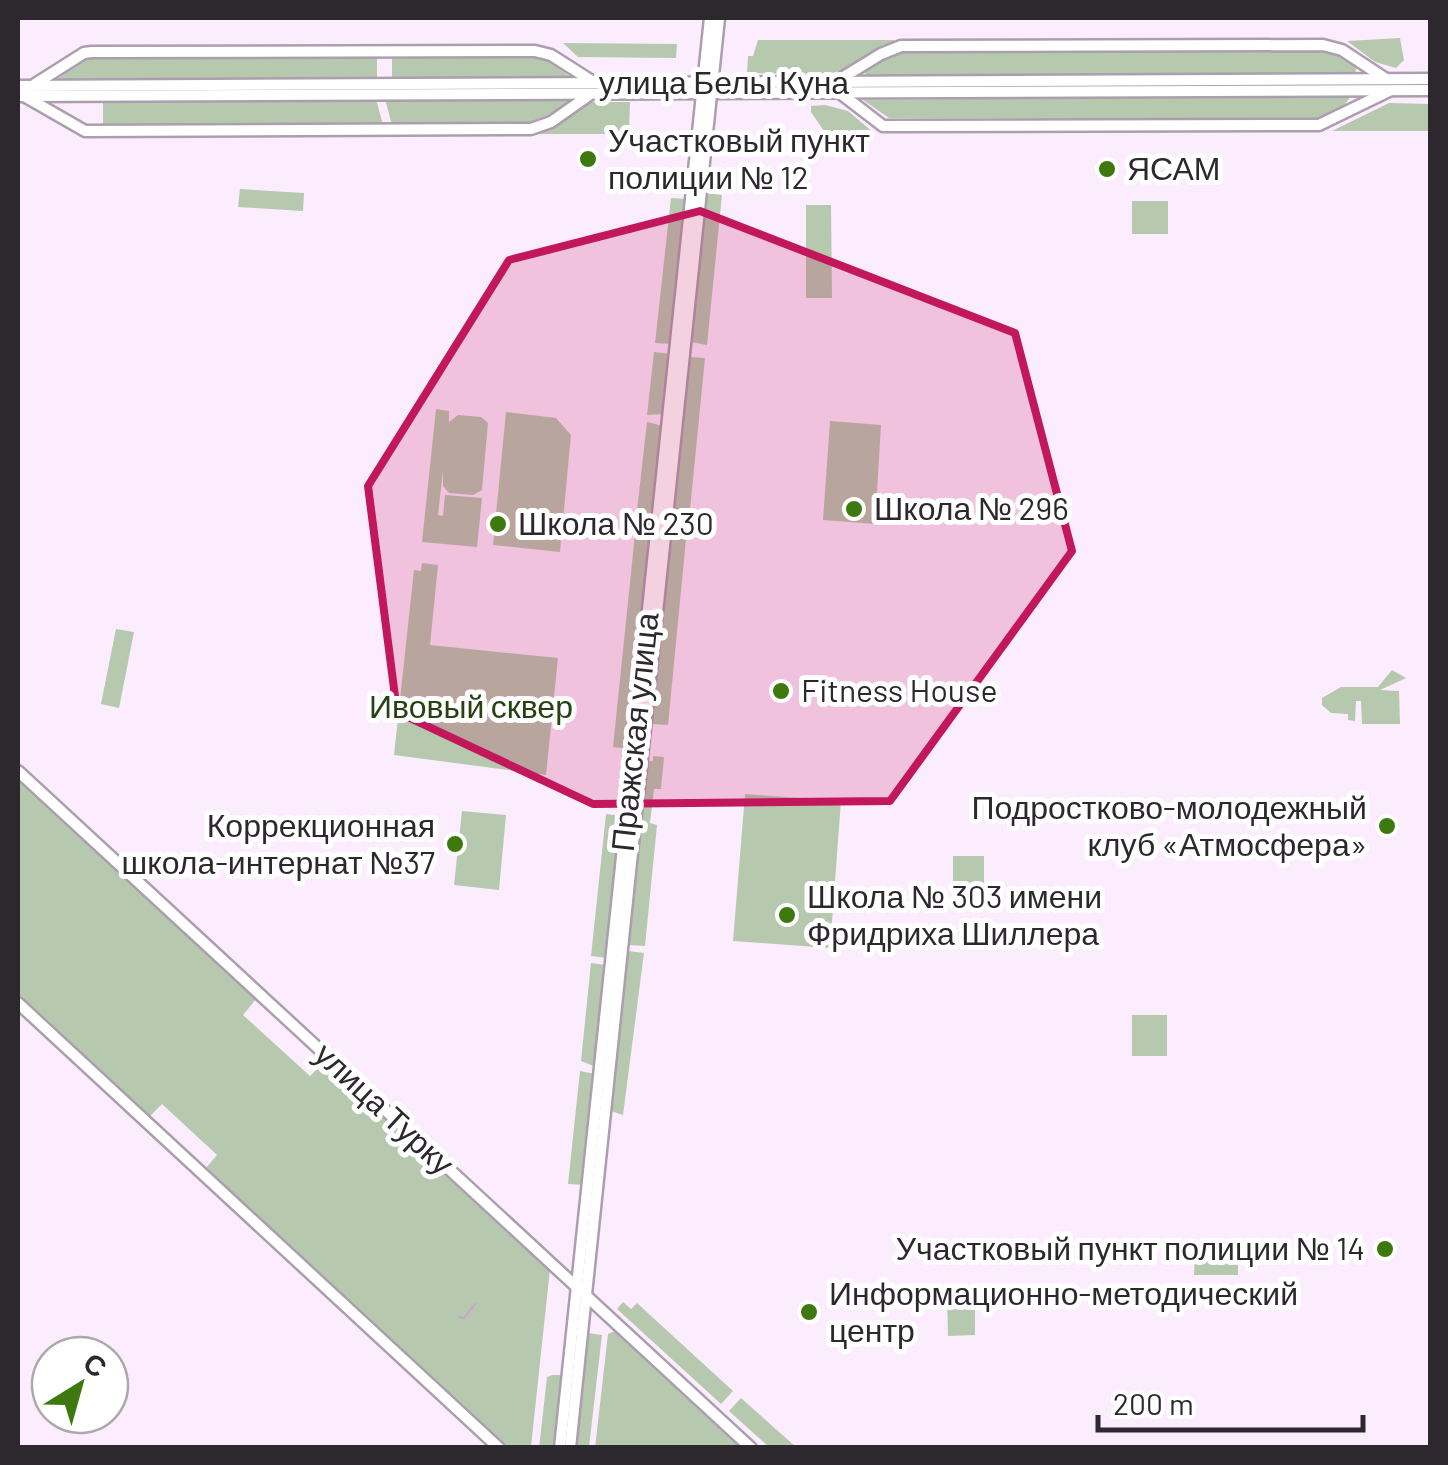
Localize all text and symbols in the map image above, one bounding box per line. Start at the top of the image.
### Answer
street label: улица Белы Куна [599,62,849,101]
place label: Участковый пункт полиции № 12 [608,120,870,196]
marker: Участковый пункт полиции № 12 [577,148,599,170]
place label: ЯСАМ [1127,148,1221,186]
marker: ЯСАМ [1096,158,1118,180]
place label: Школа № 296 [874,488,1069,526]
marker: Школа № 296 [843,498,865,520]
place label: Школа № 230 [518,503,714,541]
marker: Школа № 230 [487,513,509,535]
street label: Пражская улица [602,610,665,853]
place label: Fitness House [801,670,997,708]
marker: Fitness House [770,680,792,702]
park label: Ивовый сквер [369,686,573,725]
place label: Подростково-молодежный клуб «Атмосфера» [972,787,1367,863]
place label: Коррекционная школа-интернат №37 [122,805,435,881]
marker: Подростково-молодежный клуб «Атмосфера» [1376,815,1398,837]
marker: Коррекционная школа-интернат №37 [444,833,466,855]
place label: Школа № 303 имени Фридриха Шиллера [807,876,1102,952]
marker: Школа № 303 имени Фридриха Шиллера [776,904,798,926]
street label: улица Турку [307,1034,463,1182]
place label: Участковый пункт полиции № 14 [896,1228,1365,1267]
marker: Участковый пункт полиции № 14 [1374,1238,1396,1260]
place label: Информационно-методический центр [829,1273,1298,1349]
marker: Информационно-методический центр [798,1301,820,1323]
north arrow [30,1335,130,1435]
text: С [77,1345,114,1384]
scale bar [1098,1370,1363,1432]
text: 200 m [1113,1385,1194,1421]

